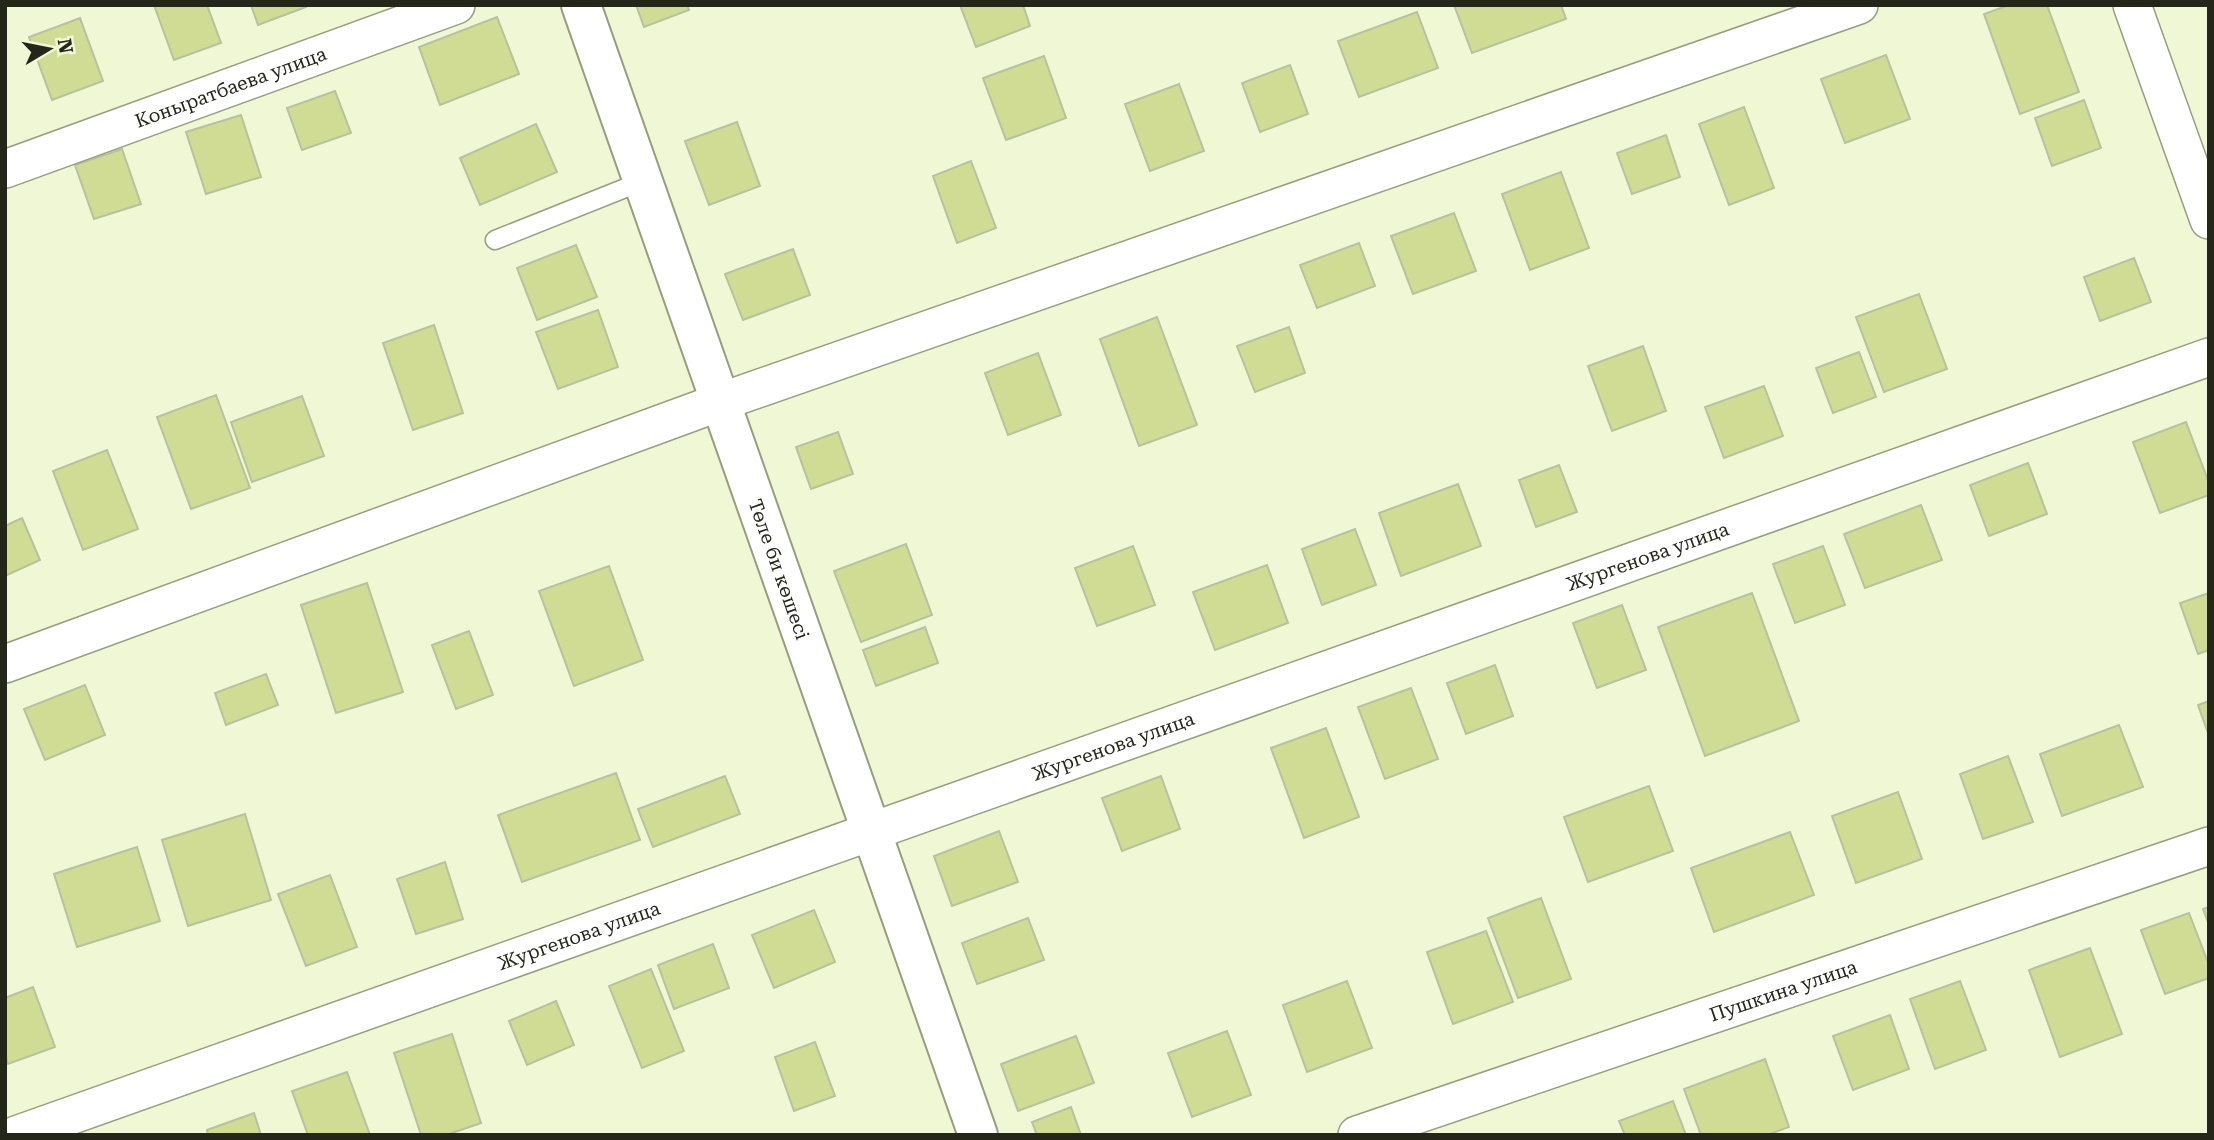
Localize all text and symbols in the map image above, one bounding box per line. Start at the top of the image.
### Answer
north arrow [14,14,84,84]
text: N [53,37,78,56]
street label: Коныратбаева улица [132,41,330,132]
street label: Төле би көшесі [744,496,814,642]
street label: Жургенова улица [1563,517,1732,596]
street label: Жургенова улица [1029,706,1198,785]
street label: Жургенова улица [494,896,664,975]
street label: Пушкина улица [1706,955,1861,1026]

